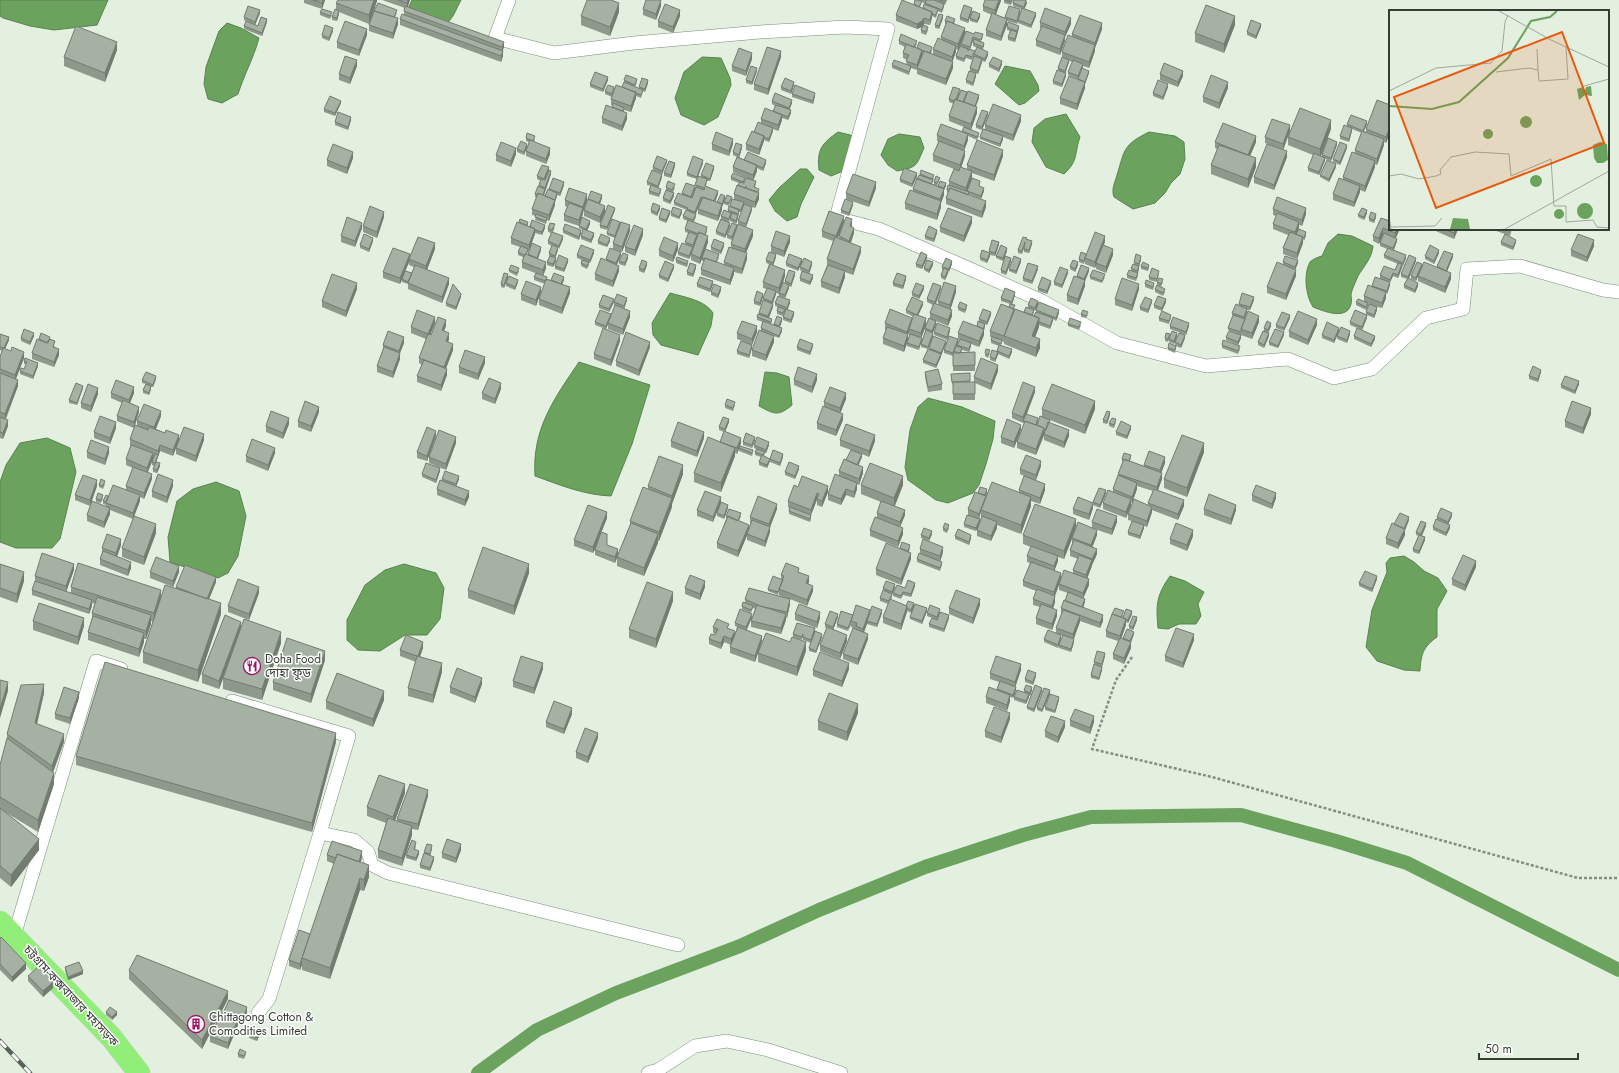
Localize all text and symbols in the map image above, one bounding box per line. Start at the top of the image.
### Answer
inset map [1389,10,1609,230]
place label: Doha Food দোহা ফুড [265,650,321,682]
restaurant icon: Doha Food দোহা ফুড [242,656,262,676]
street label: চট্টগ্রাম-কক্সবাজার মহাসড়ক [19,941,123,1051]
place label: Chittagong Cotton & Comodities Limited [209,1008,313,1040]
building icon: Chittagong Cotton & Comodities Limited [186,1014,206,1034]
scale bar [1479,1035,1578,1061]
text: 50 m [1485,1040,1512,1058]

